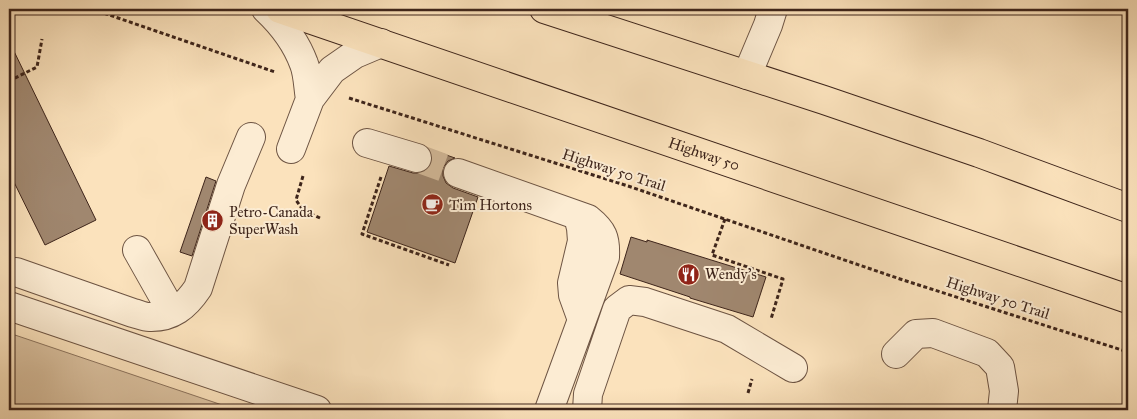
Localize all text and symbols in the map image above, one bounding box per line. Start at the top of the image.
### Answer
street label: Highway 50 [666,133,742,174]
street label: Highway 50 Trail [560,145,669,195]
cafe icon: Tim Hortons [421,193,445,217]
place label: Tim Hortons [449,196,532,214]
place label: Petro-Canada SuperWash [229,203,314,238]
building icon: Petro-Canada SuperWash [201,209,225,233]
restaurant icon: Wendy's [677,262,701,286]
place label: Wendy's [705,265,757,283]
street label: Highway 50 Trail [944,273,1053,323]

